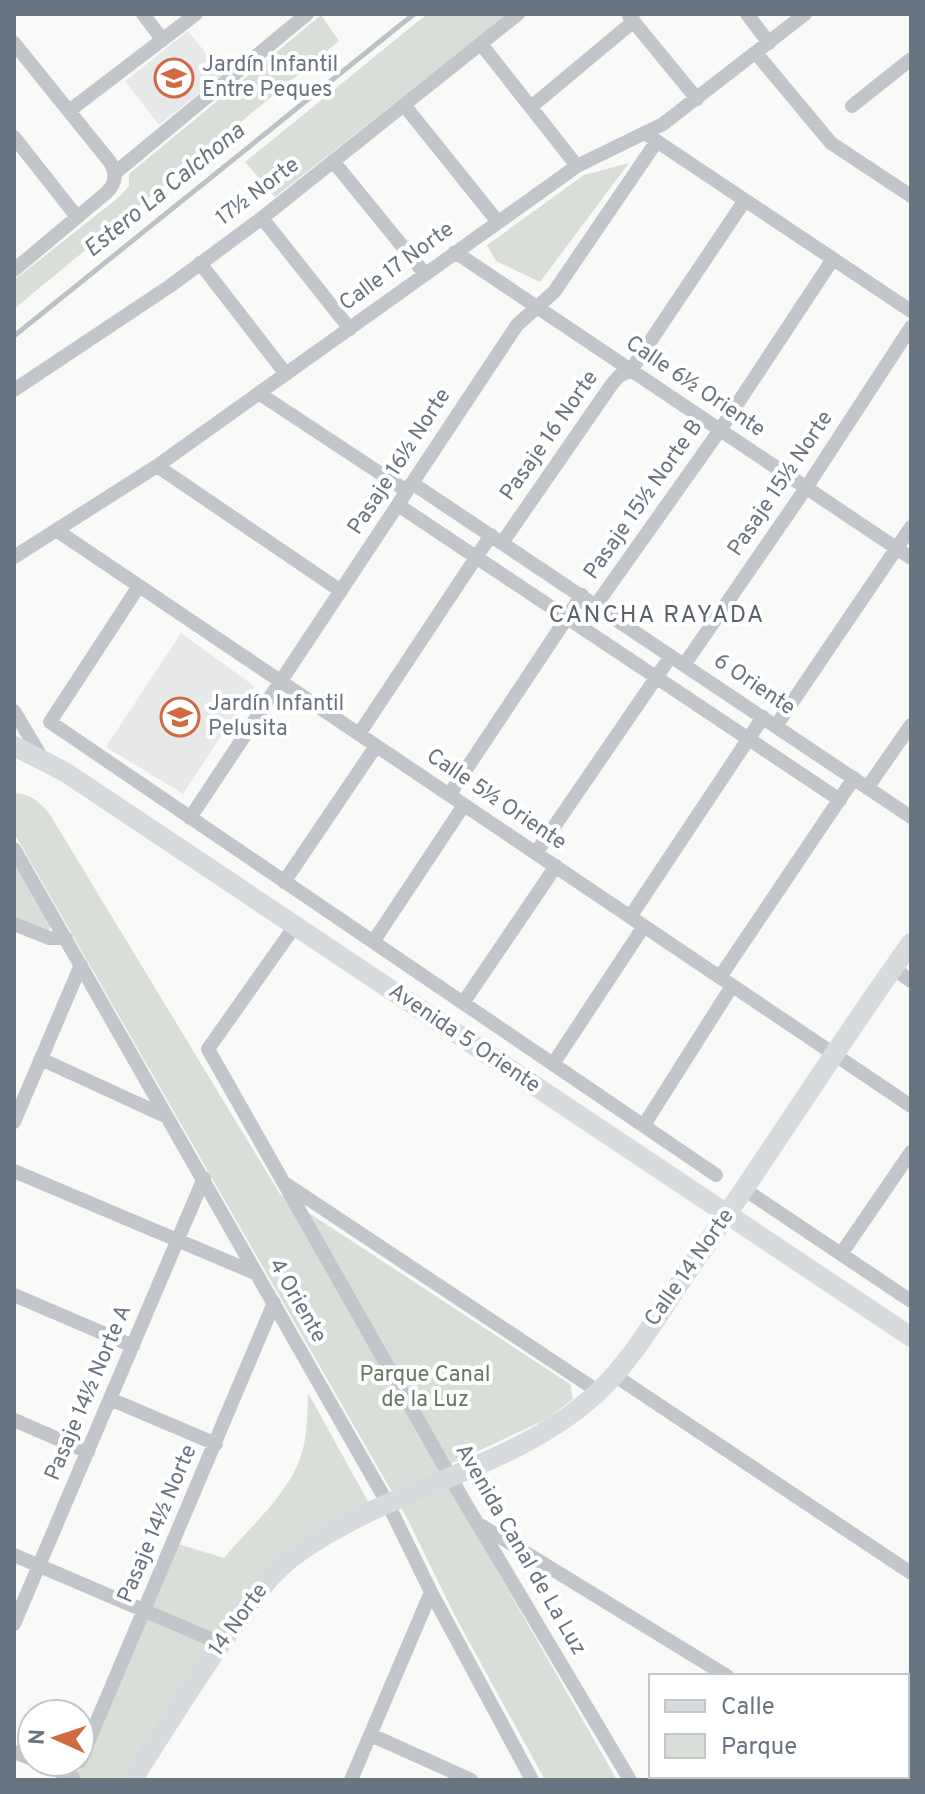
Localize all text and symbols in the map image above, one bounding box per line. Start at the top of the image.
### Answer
place label: Jardín Infantil Entre Peques [202,52,338,104]
school or university icon: Jardín Infantil Entre Peques [153,57,195,99]
water label: Estero La Calchona [79,117,252,265]
street label: 17½ Norte [211,152,305,232]
street label: Calle 17 Norte [335,216,459,318]
street label: Calle 6½ Oriente [620,330,770,444]
street label: Pasaje 16 Norte [495,366,605,506]
street label: Pasaje 16½ Norte [343,384,457,540]
street label: Pasaje 15½ Norte [722,406,840,562]
street label: Pasaje 15½ Norte B [579,415,709,585]
district label: CANCHA RAYADA [549,601,765,631]
street label: 6 Oriente [708,648,800,722]
place label: Jardín Infantil Pelusita [208,691,344,743]
school or university icon: Jardín Infantil Pelusita [159,696,201,738]
street label: Calle 5½ Oriente [421,743,571,857]
street label: Avenida 5 Oriente [383,978,545,1100]
street label: Calle 14 Norte [639,1204,741,1332]
street label: 4 Oriente [262,1254,332,1348]
street label: Pasaje 14½ Norte A [40,1301,138,1485]
park label: Parque Canal de la Luz [360,1362,490,1414]
street label: Avenida Canal de La Luz [448,1440,592,1660]
street label: Pasaje 14½ Norte [113,1441,203,1607]
street label: 14 Norte [204,1578,274,1662]
legend [649,1674,909,1778]
text: Calle [721,1693,775,1723]
north arrow [16,1698,96,1778]
text: N [25,1728,52,1746]
text: Parque [721,1733,797,1763]

